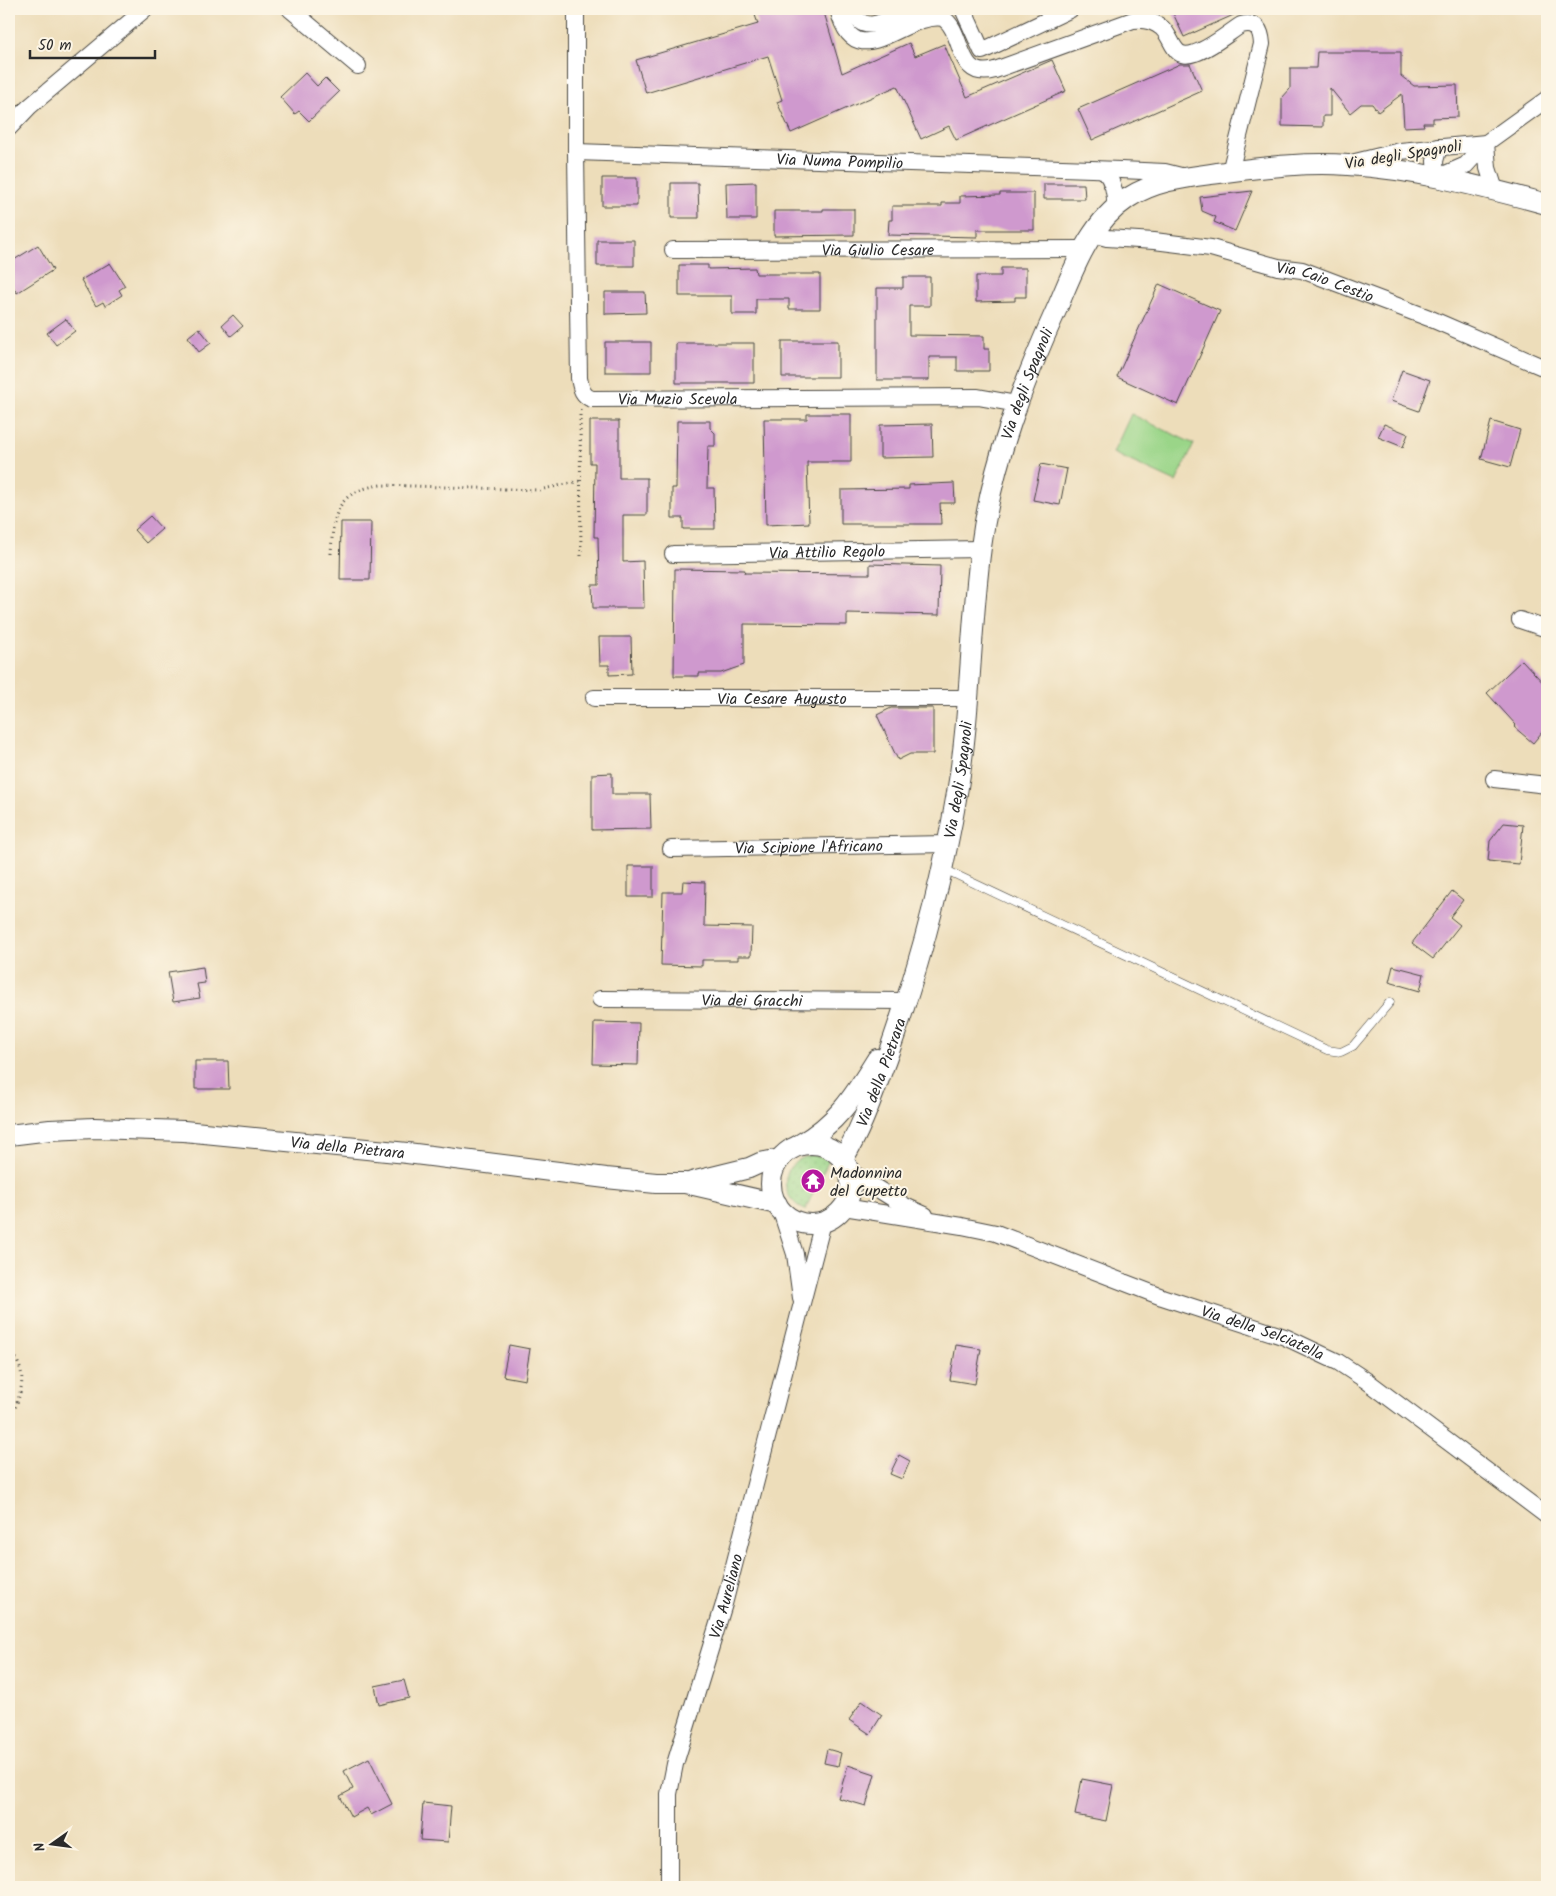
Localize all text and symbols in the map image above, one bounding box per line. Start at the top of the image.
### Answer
scale bar [30,28,155,60]
text: 50 m [38,34,72,58]
street label: Via degli Spagnoli [1343,134,1465,177]
street label: Via Numa Pompilio [776,148,904,177]
street label: Via Giulio Cesare [822,238,934,264]
street label: Via Caio Cestio [1275,256,1377,310]
street label: Via degli Spagnoli [995,323,1061,443]
street label: Via Muzio Scevola [618,387,737,413]
street label: Via Attilio Regolo [769,540,885,566]
street label: Via Cesare Augusto [717,687,847,712]
street label: Via degli Spagnoli [938,719,980,841]
street label: Via Scipione l'Africano [735,834,883,862]
street label: Via dei Gracchi [701,989,804,1014]
street label: Via della Pietrara [850,1015,914,1131]
street label: Via della Pietrara [289,1131,406,1167]
place label: Madonnina del Cupetto [830,1161,907,1204]
temple icon: Madonnina del Cupetto [800,1168,826,1194]
street label: Via della Selciatella [1197,1299,1328,1368]
street label: Via Aureliano [703,1551,751,1642]
north arrow [28,1818,78,1868]
text: N [29,1840,52,1854]

